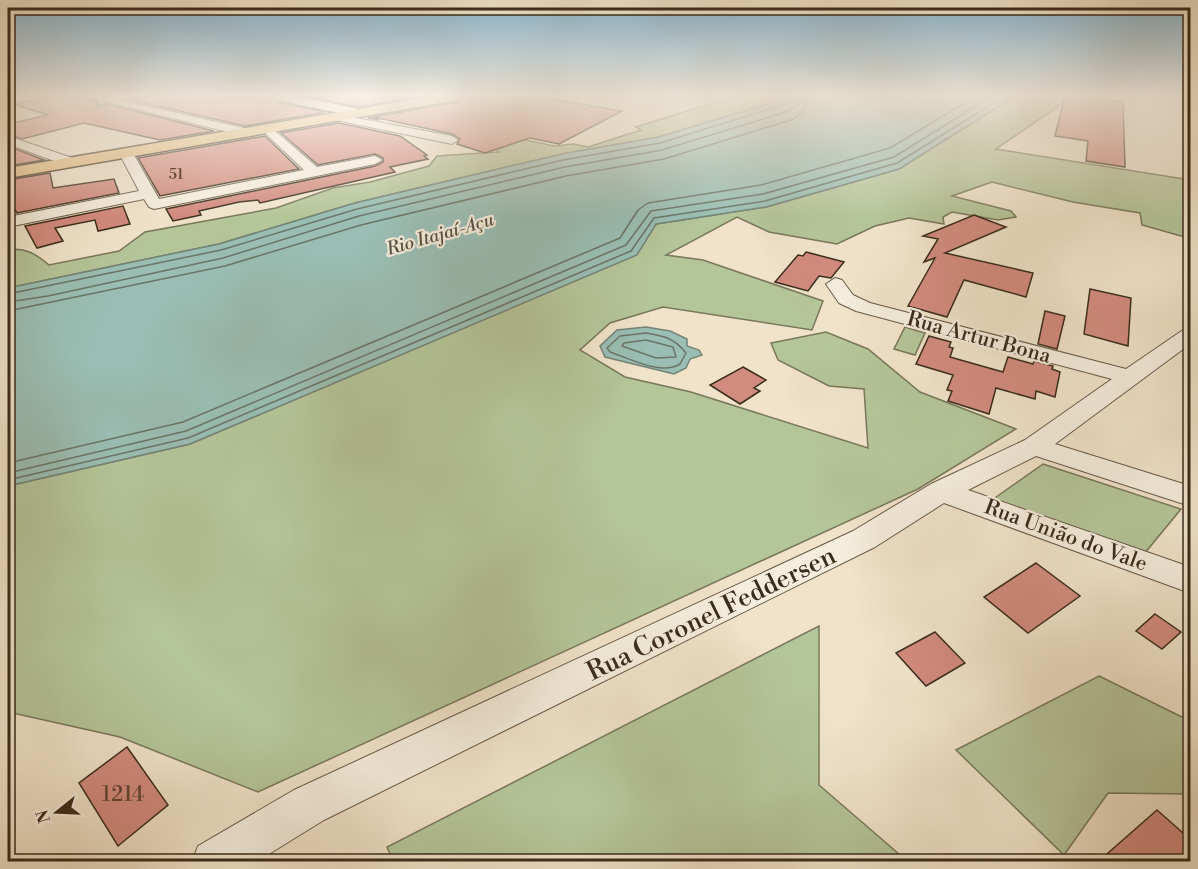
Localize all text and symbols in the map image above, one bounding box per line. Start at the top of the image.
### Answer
house number: 51 [169,165,184,184]
water label: Rio Itajaí-Açu [383,208,497,261]
street label: Rua Artur Bona [904,306,1054,370]
street label: Rua União do Vale [981,494,1151,577]
street label: Rua Coronel Feddersen [582,540,841,688]
north arrow [27,782,87,842]
house number: 1214 [102,782,144,808]
text: N [32,807,55,825]

